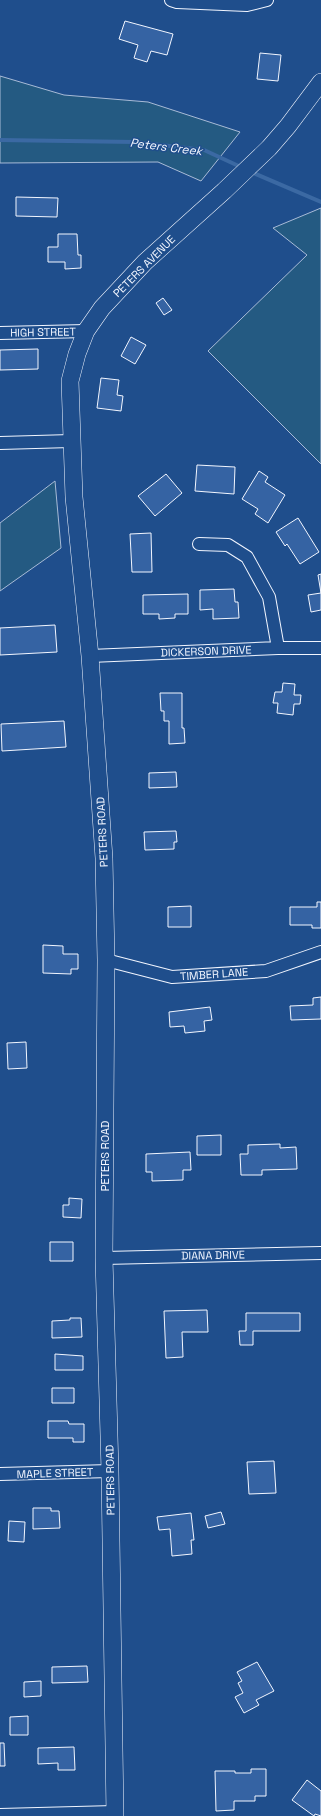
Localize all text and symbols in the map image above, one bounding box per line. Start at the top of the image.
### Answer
water label: Peters Creek [129,135,205,160]
street label: PETERS AVENUE [110,232,178,300]
street label: HIGH STREET [10,324,77,340]
street label: DICKERSON DRIVE [160,642,252,660]
street label: PETERS ROAD [93,796,111,868]
street label: TIMBER LANE [179,965,249,983]
street label: PETERS ROAD [98,1121,112,1191]
street label: DIANA DRIVE [181,1247,245,1263]
street label: PETERS ROAD [102,1445,118,1515]
street label: MAPLE STREET [16,1465,94,1481]

